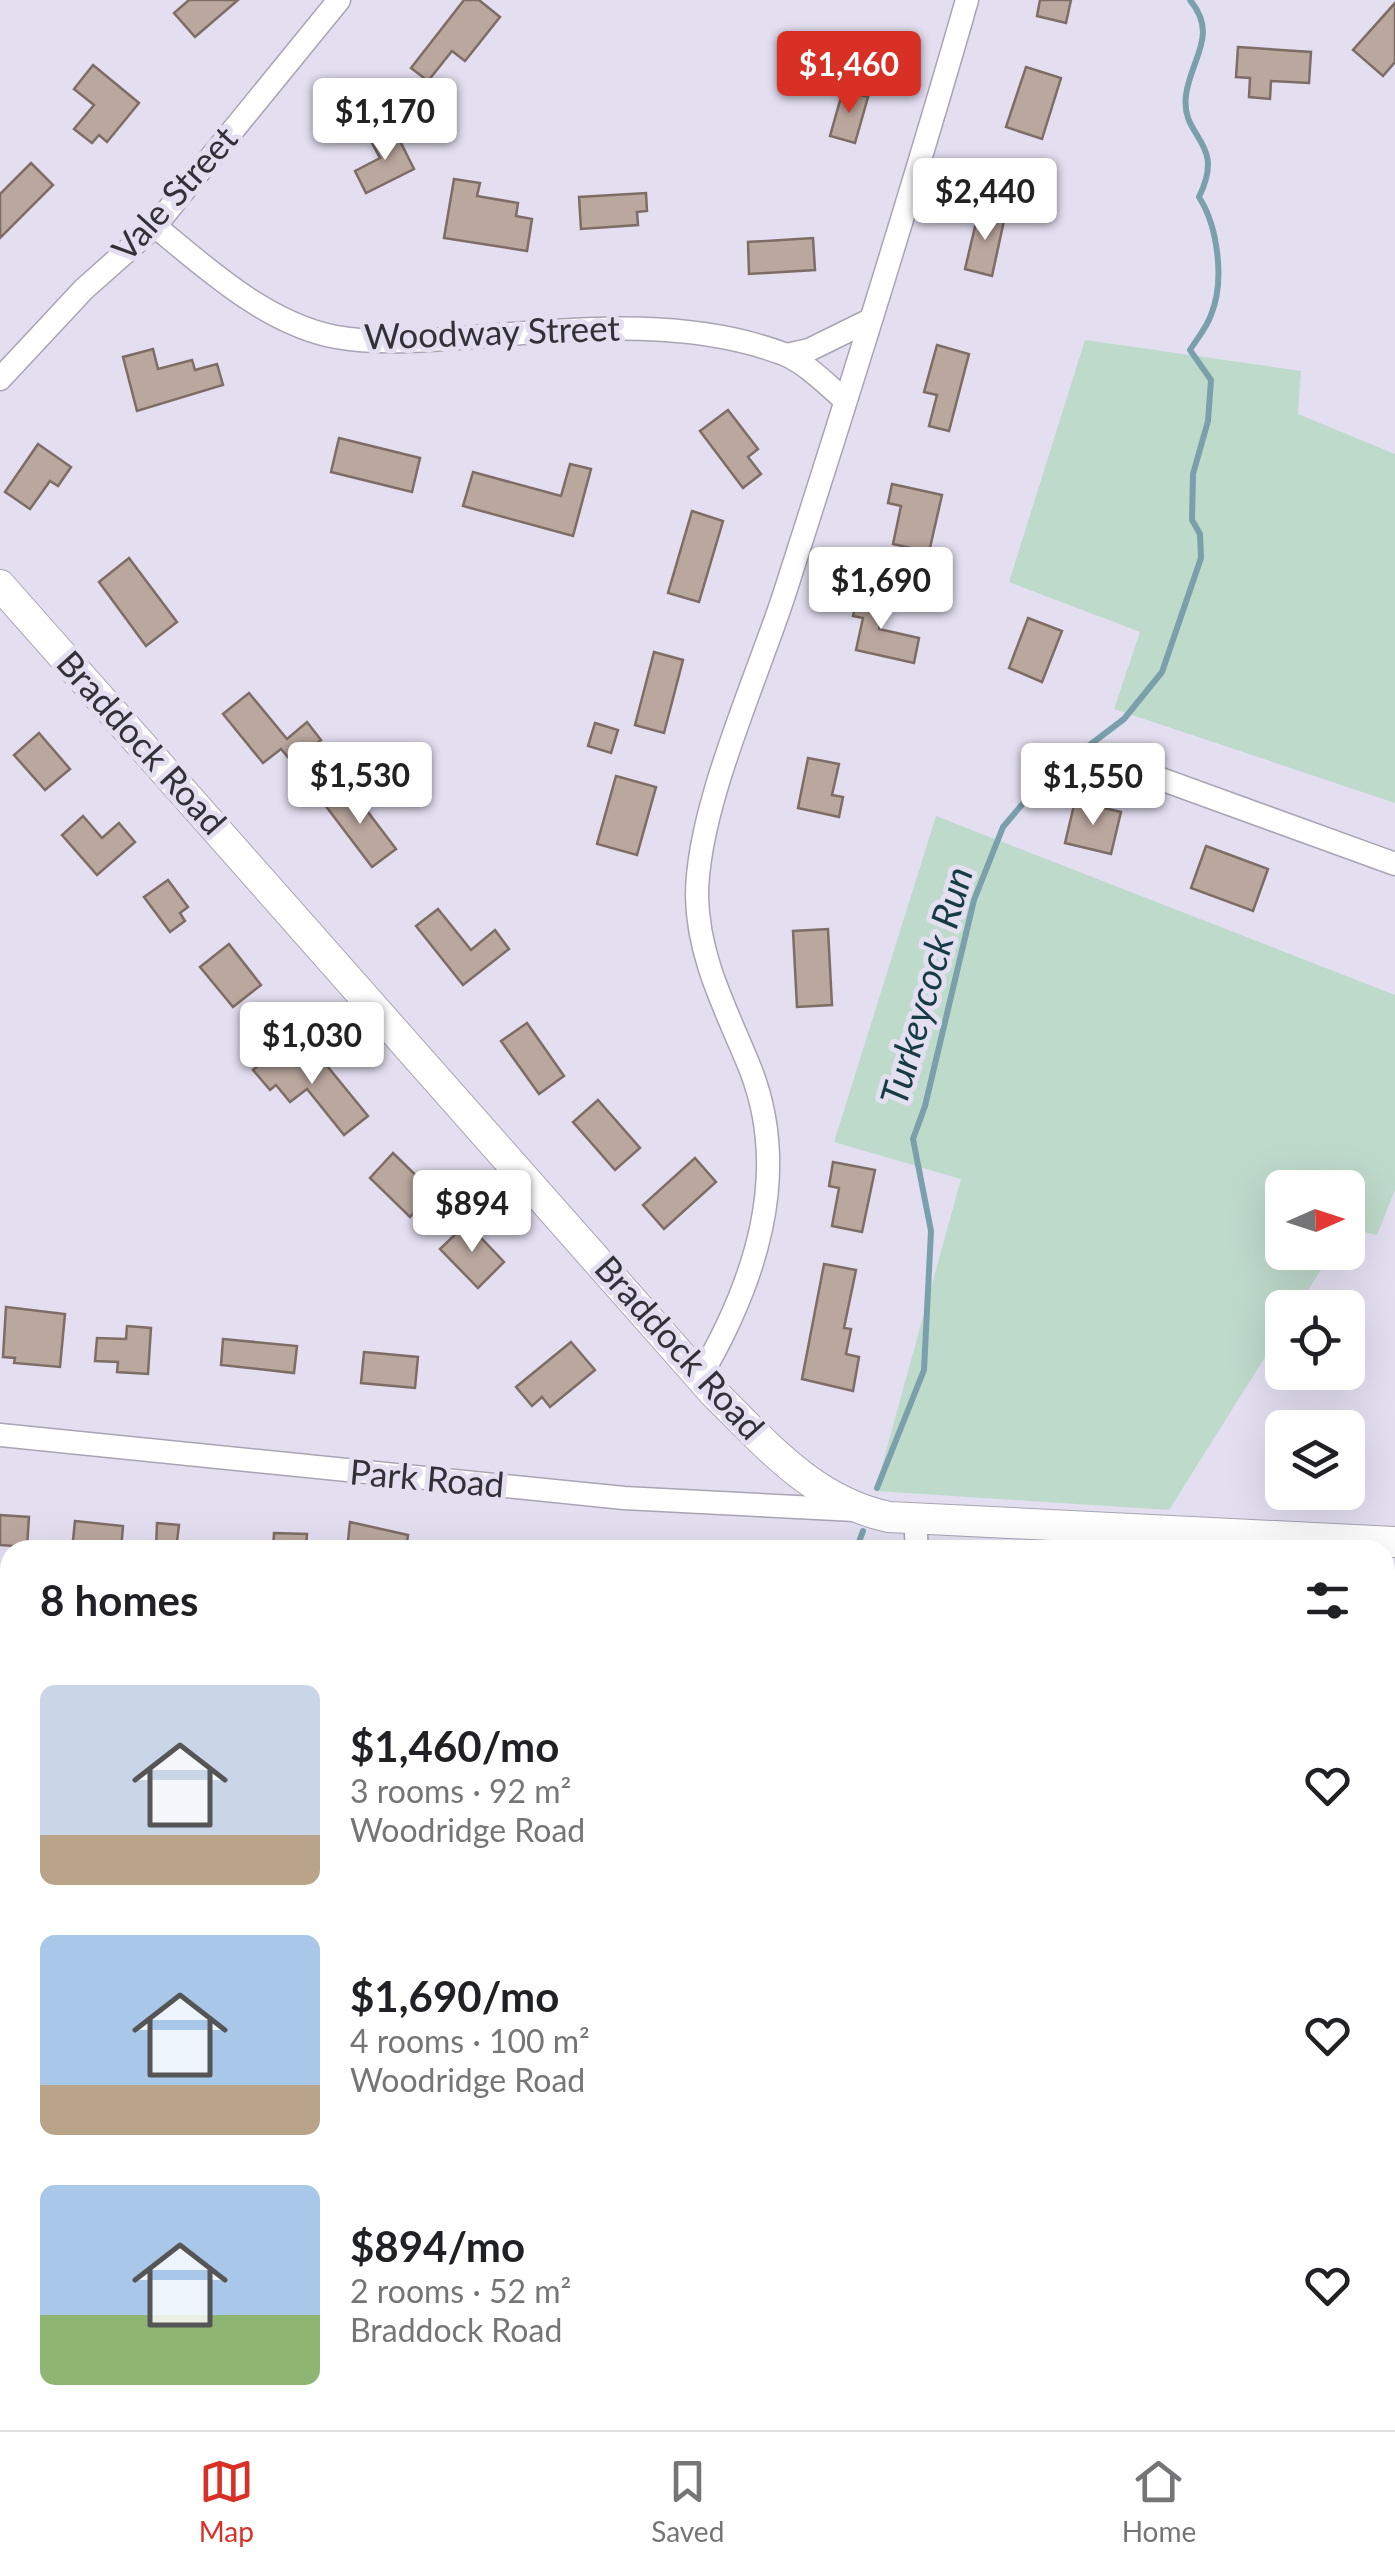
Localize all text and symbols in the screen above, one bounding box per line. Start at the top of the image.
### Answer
pin: $1,460 [768,31,930,116]
text: $1,460 [799,44,899,83]
pin: $1,170 [304,78,466,163]
text: $1,170 [335,91,435,130]
street label: Vale Street [102,116,245,269]
pin: $2,440 [904,158,1066,243]
text: $2,440 [935,171,1035,210]
street label: Woodway Street [363,306,621,356]
pin: $1,690 [800,547,962,632]
text: $1,690 [831,560,931,599]
street label: Braddock Road [49,641,236,842]
pin: $1,530 [279,742,441,827]
pin: $1,550 [1012,743,1174,828]
text: $1,530 [310,755,410,794]
text: $1,550 [1043,756,1143,795]
water label: Turkeycock Run [869,861,981,1110]
pin: $1,030 [231,1002,393,1087]
text: $1,030 [262,1015,362,1054]
pin: $894 [413,1170,531,1255]
north arrow [1265,1170,1365,1270]
map controls [1265,1170,1365,1510]
text: $894 [435,1183,509,1222]
street label: Braddock Road [587,1246,774,1447]
button: locate [1265,1290,1365,1390]
button: layers [1265,1410,1365,1510]
street label: Park Road [348,1449,506,1505]
icon: filters [1300,1573,1355,1628]
text: 8 homes [40,1575,198,1625]
text: $1,460/mo [350,1721,559,1771]
icon: home [120,1725,240,1845]
icon: heart [1300,1758,1355,1813]
text: 3 rooms · 92 m² [350,1771,571,1810]
text: Woodridge Road [350,1810,585,1849]
text: $1,690/mo [350,1971,559,2021]
icon: home [120,1975,240,2095]
icon: heart [1300,2008,1355,2063]
text: 4 rooms · 100 m² [350,2021,590,2060]
text: Woodridge Road [350,2060,585,2099]
text: $894/mo [350,2221,525,2271]
icon: home [120,2225,240,2345]
icon: heart [1300,2258,1355,2313]
text: 2 rooms · 52 m² [350,2271,571,2310]
text: Braddock Road [350,2310,562,2349]
tab: Map [199,2454,254,2548]
tab: Saved [651,2454,724,2548]
tab: Home [1122,2454,1196,2548]

